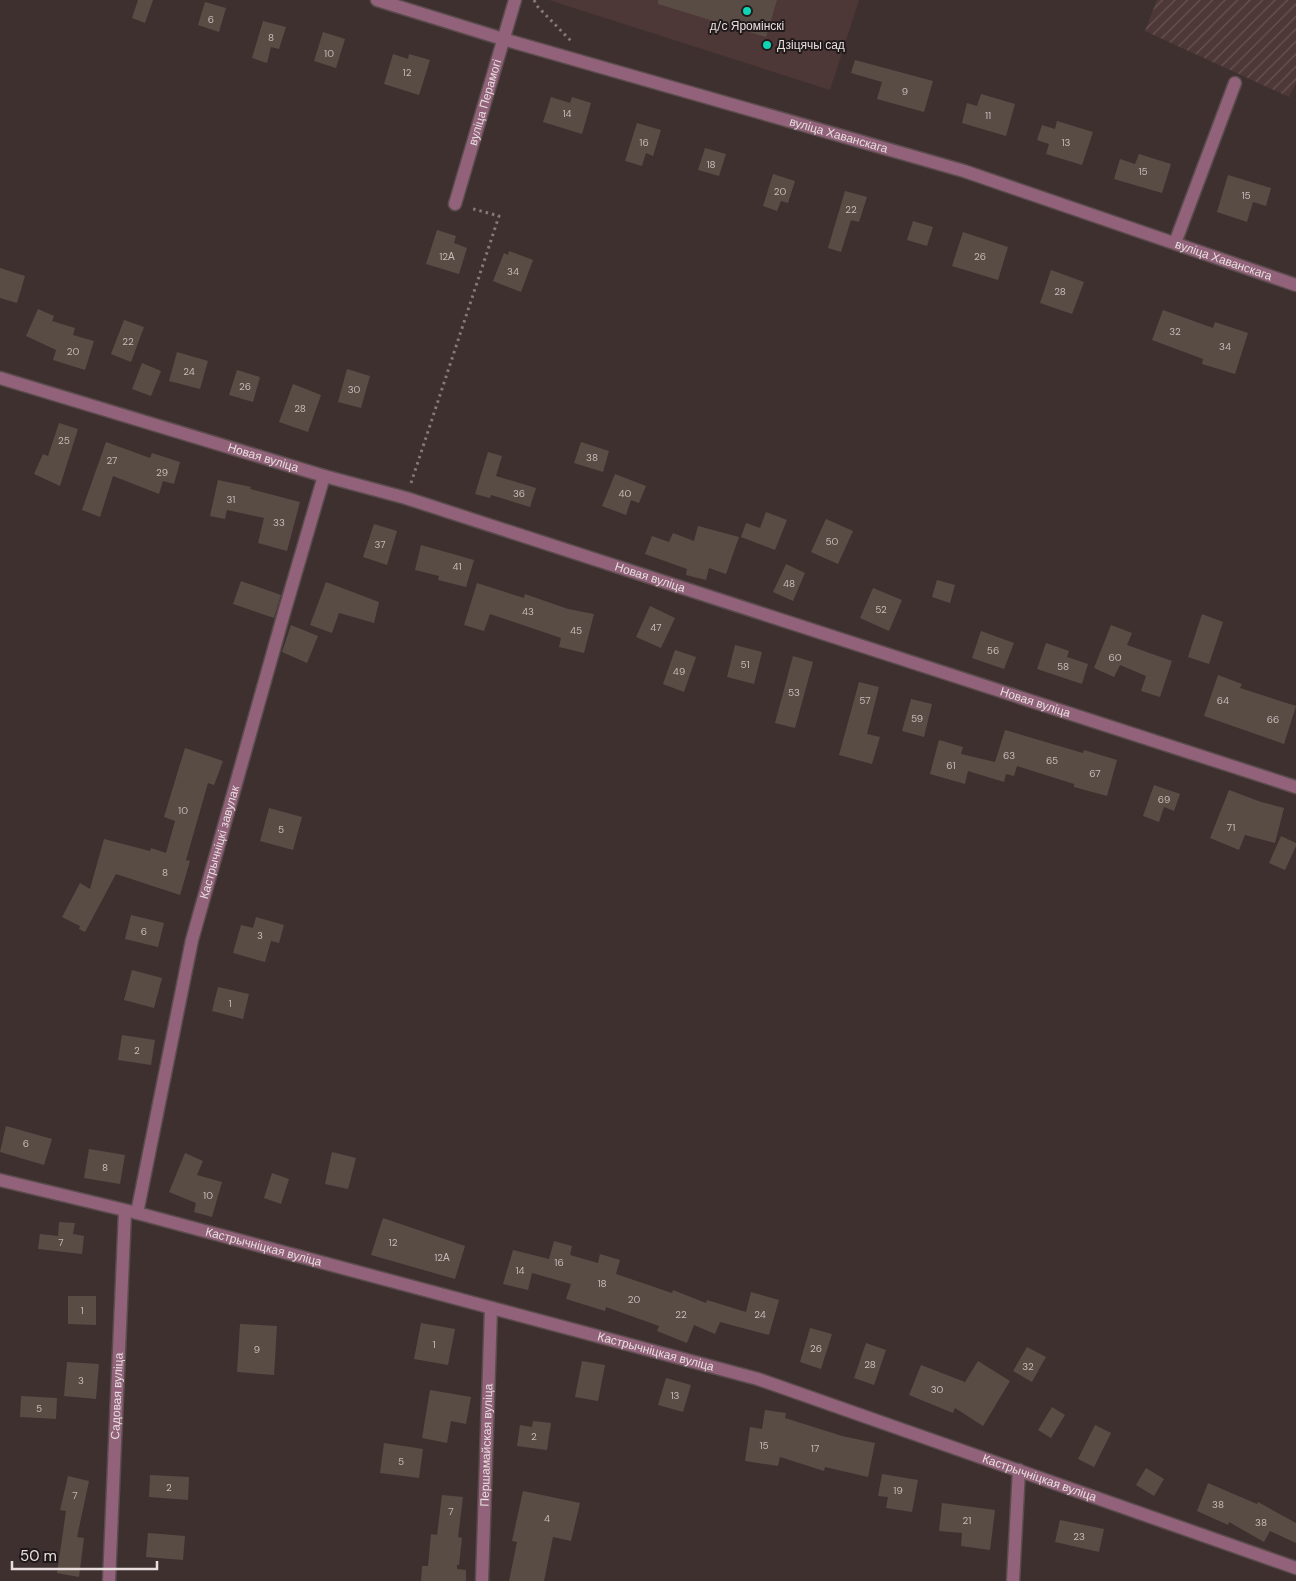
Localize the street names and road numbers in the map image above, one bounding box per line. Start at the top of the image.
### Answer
street label: вуліца Перамогі [465,57,505,147]
street label: вуліца Хаванскага [788,113,890,157]
street label: вуліца Хаванскага [1173,236,1275,284]
street label: Новая вуліца [226,439,301,476]
street label: Новая вуліца [613,558,688,596]
street label: Новая вуліца [998,683,1073,721]
street label: Кастрычніцкі завулак [196,783,243,901]
street label: Кастрычніцкая вуліца [204,1224,324,1270]
street label: Кастрычніцкая вуліца [596,1328,716,1375]
street label: Садовая вуліца [107,1352,127,1440]
street label: Першамайская вуліца [476,1383,497,1507]
street label: Кастрычніцкая вуліца [980,1450,1099,1505]

